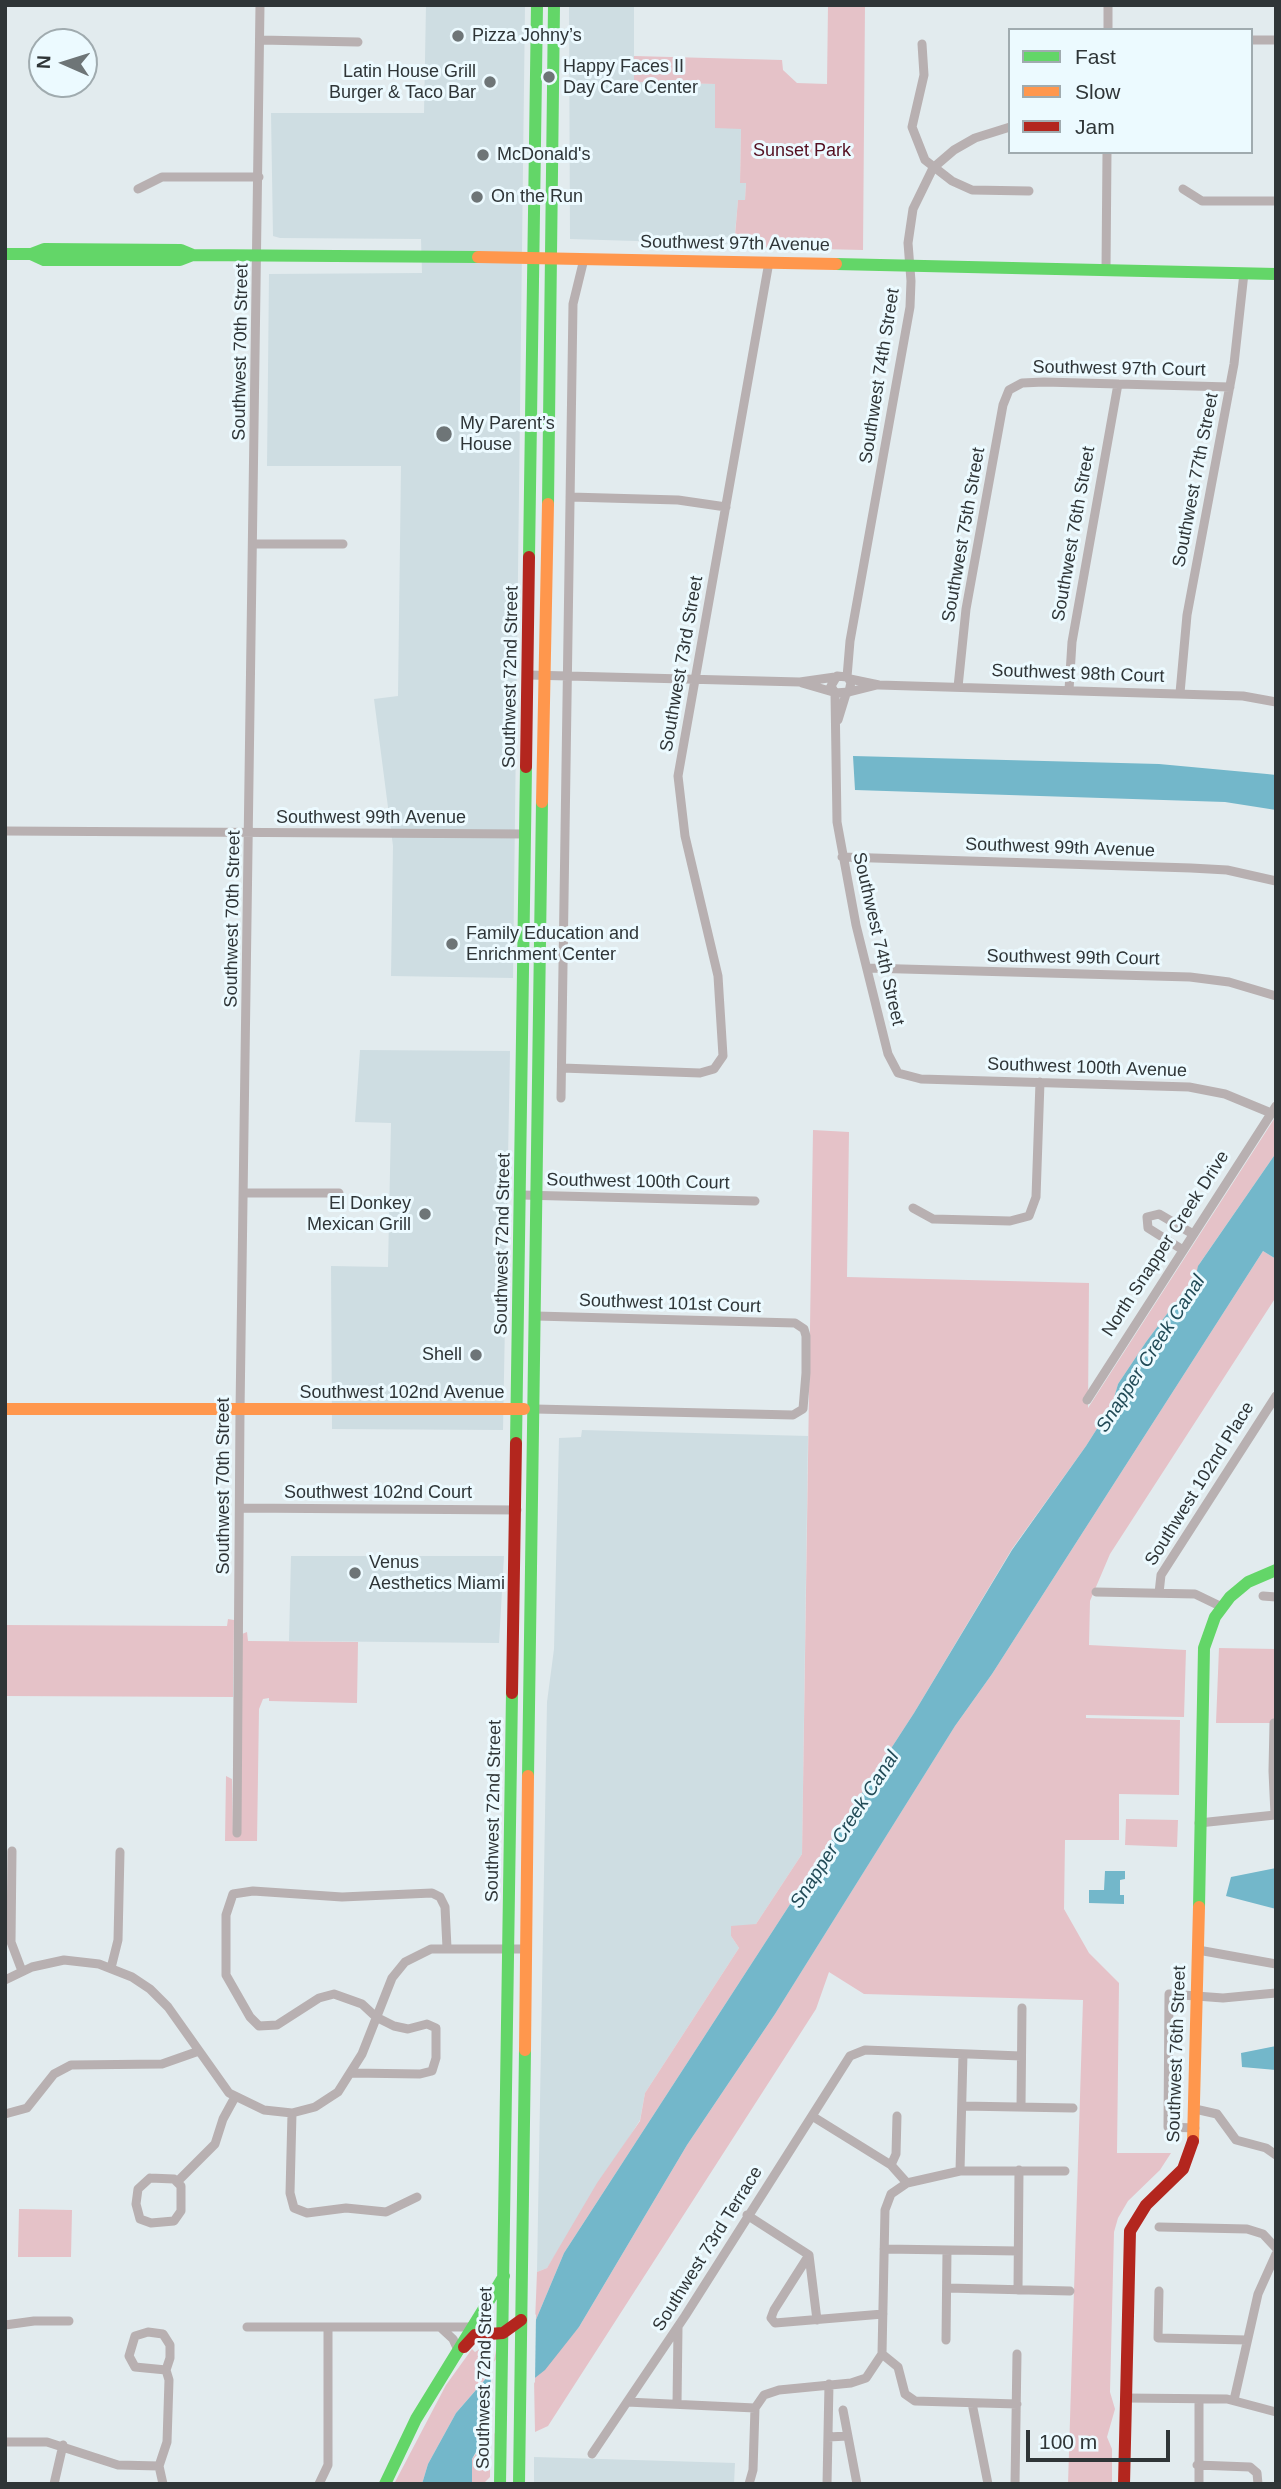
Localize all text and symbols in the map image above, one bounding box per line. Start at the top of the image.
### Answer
place label: Pizza Johny’s [472,25,582,47]
north arrow [28,28,98,98]
marker: Pizza Johny’s [450,28,466,44]
legend [1008,28,1253,154]
text: Fast [1075,45,1116,68]
text: N [33,55,54,69]
place label: Happy Faces II Day Care Center [563,56,698,98]
place label: Latin House Grill Burger & Taco Bar [329,61,476,104]
marker: Happy Faces II Day Care Center [541,69,557,85]
marker: Latin House Grill Burger & Taco Bar [482,74,498,90]
text: Slow [1075,80,1121,103]
text: Jam [1075,115,1115,138]
park label: Sunset Park [753,140,851,162]
place label: McDonald's [497,144,590,166]
marker: McDonald's [475,147,491,163]
place label: On the Run [491,186,583,208]
marker: On the Run [469,189,485,205]
street label: Southwest 97th Avenue [640,232,830,256]
street label: Southwest 70th Street [229,263,253,441]
street label: Southwest 74th Street [855,287,905,465]
street label: Southwest 97th Court [1032,357,1206,381]
street label: Southwest 77th Street [1169,391,1223,569]
place label: My Parent’s House [460,413,555,456]
marker: My Parent’s House [434,424,454,444]
street label: Southwest 76th Street [1048,445,1100,623]
street label: Southwest 75th Street [938,446,990,624]
street label: Southwest 73rd Street [656,574,708,754]
street label: Southwest 72nd Street [499,586,523,768]
street label: Southwest 98th Court [991,660,1165,688]
street label: Southwest 99th Avenue [276,807,466,829]
street label: Southwest 70th Street [221,830,245,1008]
street label: Southwest 99th Avenue [965,834,1155,862]
street label: Southwest 74th Street [848,850,908,1028]
place label: Family Education and Enrichment Center [466,923,639,965]
marker: Family Education and Enrichment Center [444,936,460,952]
street label: Southwest 99th Court [986,946,1160,970]
street label: Southwest 100th Avenue [987,1054,1187,1082]
street label: North Snapper Creek Drive [1098,1147,1234,1341]
street label: Southwest 72nd Street [491,1153,515,1335]
street label: Southwest 100th Court [546,1170,730,1194]
place label: El Donkey Mexican Grill [307,1193,411,1236]
marker: El Donkey Mexican Grill [417,1206,433,1222]
water label: Snapper Creek Canal [1092,1271,1210,1437]
street label: Southwest 101st Court [579,1290,761,1318]
place label: Shell [422,1344,462,1366]
marker: Shell [468,1347,484,1363]
street label: Southwest 102nd Avenue [300,1382,504,1404]
street label: Southwest 70th Street [213,1397,235,1575]
street label: Southwest 102nd Place [1141,1398,1259,1570]
street label: Southwest 102nd Court [284,1482,472,1504]
place label: Venus Aesthetics Miami [369,1552,505,1594]
marker: Venus Aesthetics Miami [347,1565,363,1581]
street label: Southwest 72nd Street [482,1720,506,1902]
water label: Snapper Creek Canal [786,1747,904,1913]
street label: Southwest 76th Street [1163,1965,1191,2143]
street label: Southwest 73rd Terrace [648,2163,768,2335]
street label: Southwest 72nd Street [473,2287,497,2469]
scale bar [1029,2416,1172,2460]
text: 100 m [1039,2430,1097,2453]

